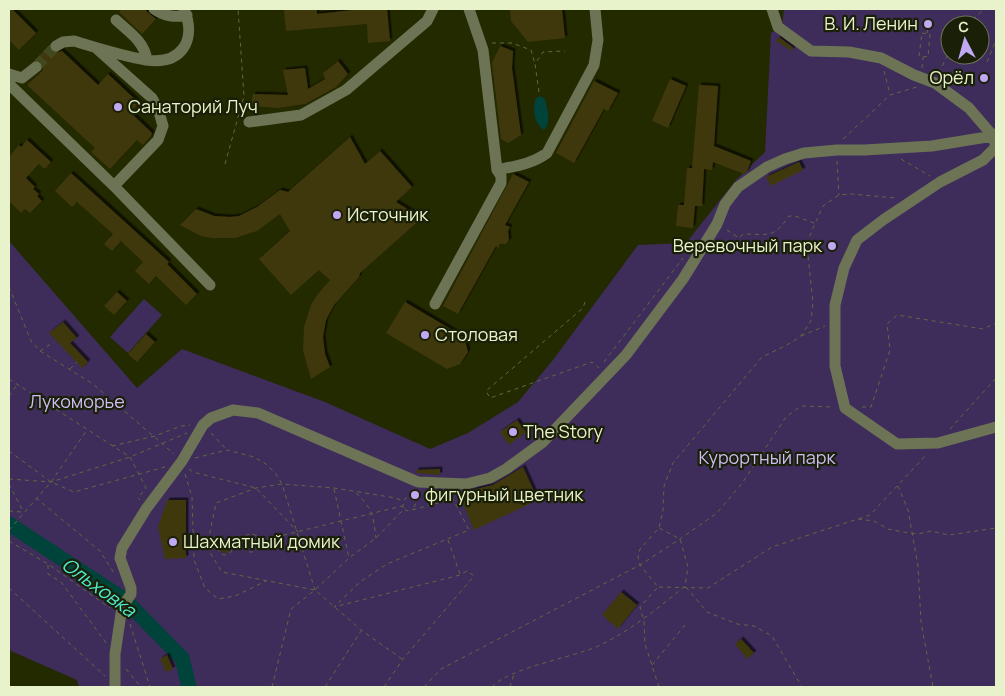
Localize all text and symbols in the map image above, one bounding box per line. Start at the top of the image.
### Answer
place label: В. И. Ленин [824,11,918,35]
north arrow [940,15,990,65]
text: С [957,17,970,37]
marker: В. И. Ленин [922,18,934,30]
place label: Орёл [929,65,974,89]
marker: Орёл [978,72,990,84]
place label: Cанаторий Луч [128,94,258,118]
marker: Cанаторий Луч [112,101,124,113]
place label: Источник [347,202,429,226]
marker: Источник [331,209,343,221]
place label: Веревочный парк [673,233,823,257]
marker: Веревочный парк [826,240,838,252]
place label: Столовая [435,322,518,346]
marker: Столовая [419,329,431,341]
park label: Лукоморье [29,389,125,413]
place label: The Story [523,419,604,443]
marker: The Story [507,426,519,438]
park label: Курортный парк [699,445,836,469]
place label: фигурный цветник [425,482,584,506]
marker: фигурный цветник [409,489,421,501]
place label: Шахматный домик [183,529,341,553]
marker: Шахматный домик [167,536,179,548]
water label: Ольховка [57,551,143,624]

